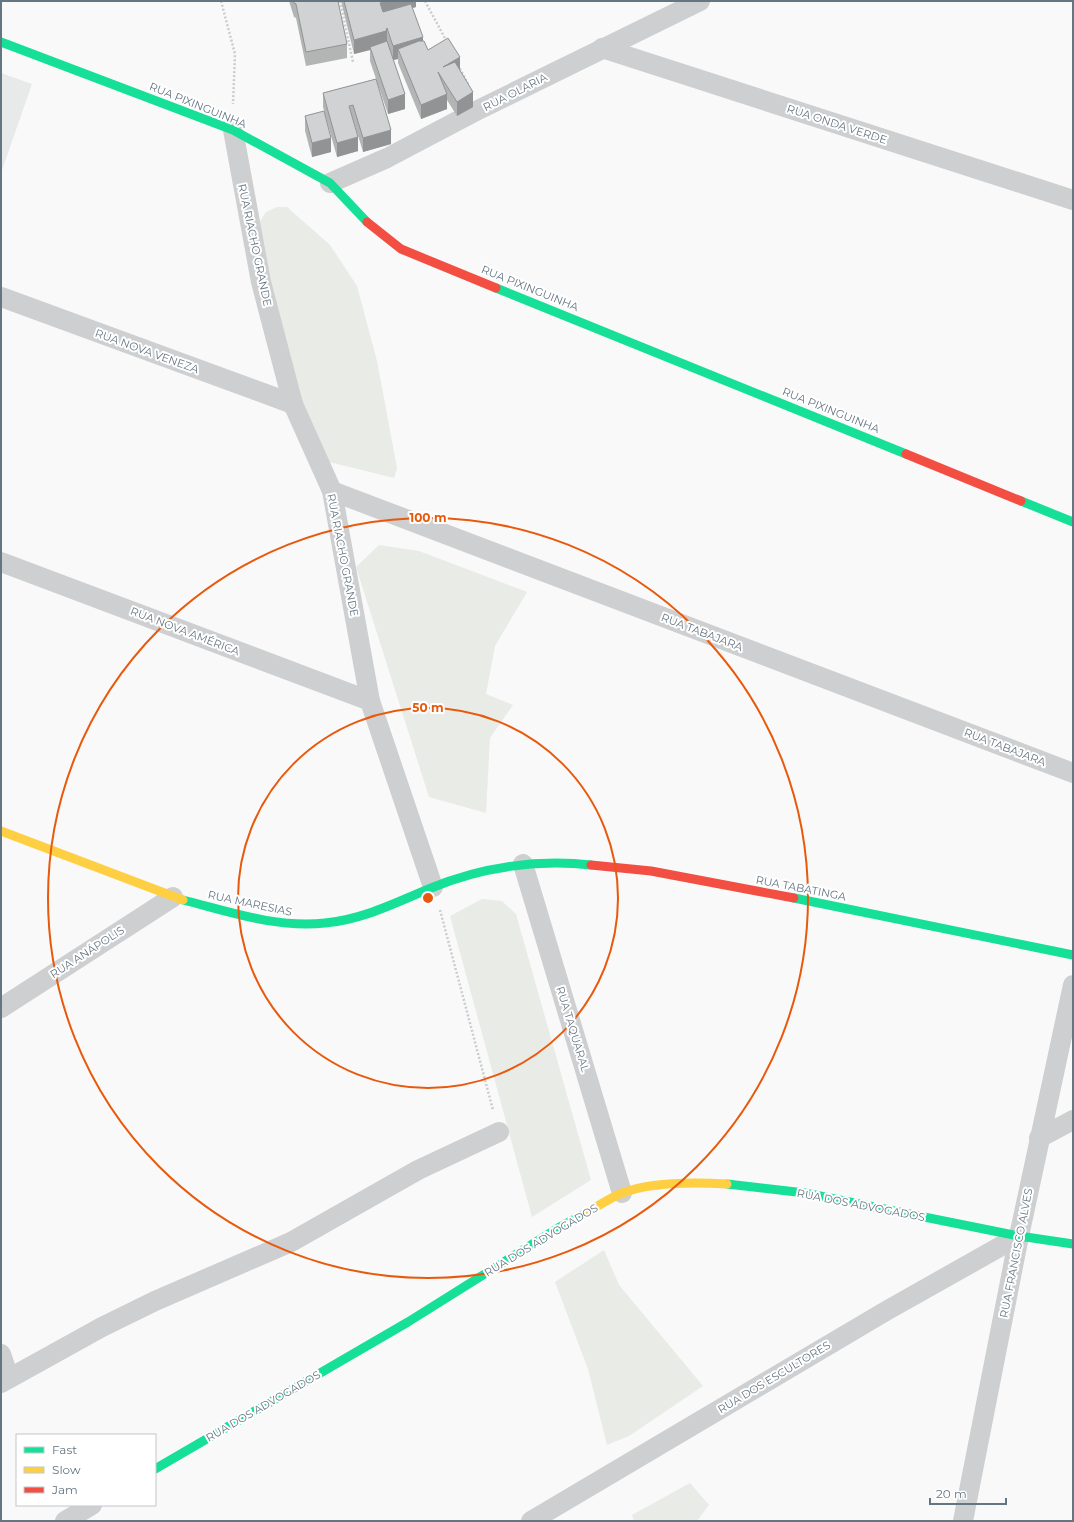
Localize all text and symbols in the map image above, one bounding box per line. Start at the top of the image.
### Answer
street label: RUA OLARIA [481,70,549,114]
street label: RUA PIXINGUINHA [147,79,249,131]
street label: RUA ONDA VERDE [785,101,889,147]
street label: RUA RIACHO GRANDE [235,182,275,308]
street label: RUA PIXINGUINHA [479,262,581,314]
street label: RUA NOVA VENEZA [93,326,201,376]
street label: RUA PIXINGUINHA [780,384,882,436]
street label: RUA RIACHO GRANDE [324,492,362,618]
text: 100 m [410,510,446,525]
street label: RUA NOVA AMÉRICA [128,604,242,658]
street label: RUA TABAJARA [659,610,745,654]
text: 50 m [412,700,444,715]
street label: RUA TABAJARA [962,725,1048,769]
street label: RUA TABATINGA [755,872,847,904]
street label: RUA MARESIAS [207,887,294,919]
centre of rings [421,891,435,905]
street label: RUA ANÁPOLIS [47,923,127,981]
street label: RUA TAQUARAL [553,984,593,1074]
street label: RUA DOS ADVOGADOS [796,1186,926,1224]
street label: RUA FRANCISCO ALVES [997,1187,1035,1319]
street label: RUA DOS ADVOGADOS [482,1200,601,1280]
street label: RUA DOS ESCULTORES [715,1338,833,1416]
street label: RUA DOS ADVOGADOS [203,1367,323,1445]
legend [16,1434,156,1506]
text: Fast [52,1442,77,1457]
text: Slow [52,1462,81,1477]
scale bar [930,1480,1006,1506]
text: Jam [51,1482,78,1497]
text: 20 m [936,1486,967,1501]

